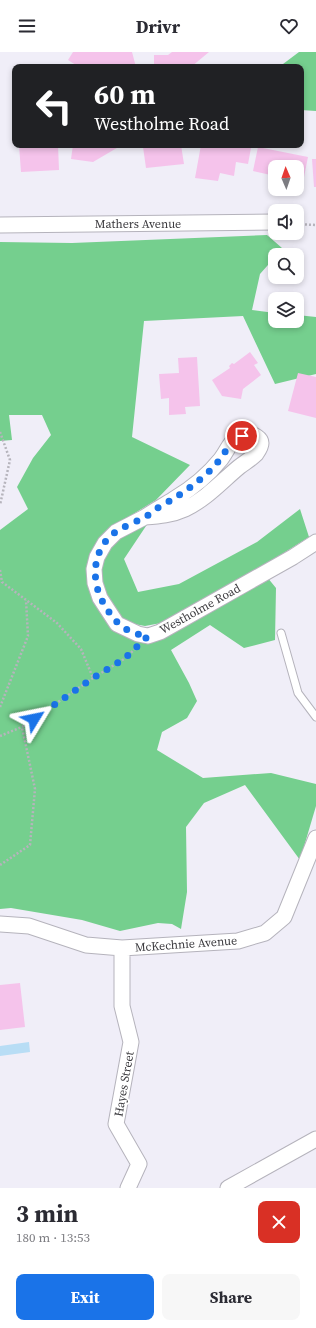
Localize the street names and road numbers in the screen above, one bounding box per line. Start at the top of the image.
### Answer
street label: Mathers Avenue [95,216,181,232]
street label: Westholme Road [157,580,243,638]
street label: McKechnie Avenue [134,932,238,956]
street label: Hayes Street [110,1050,138,1118]

